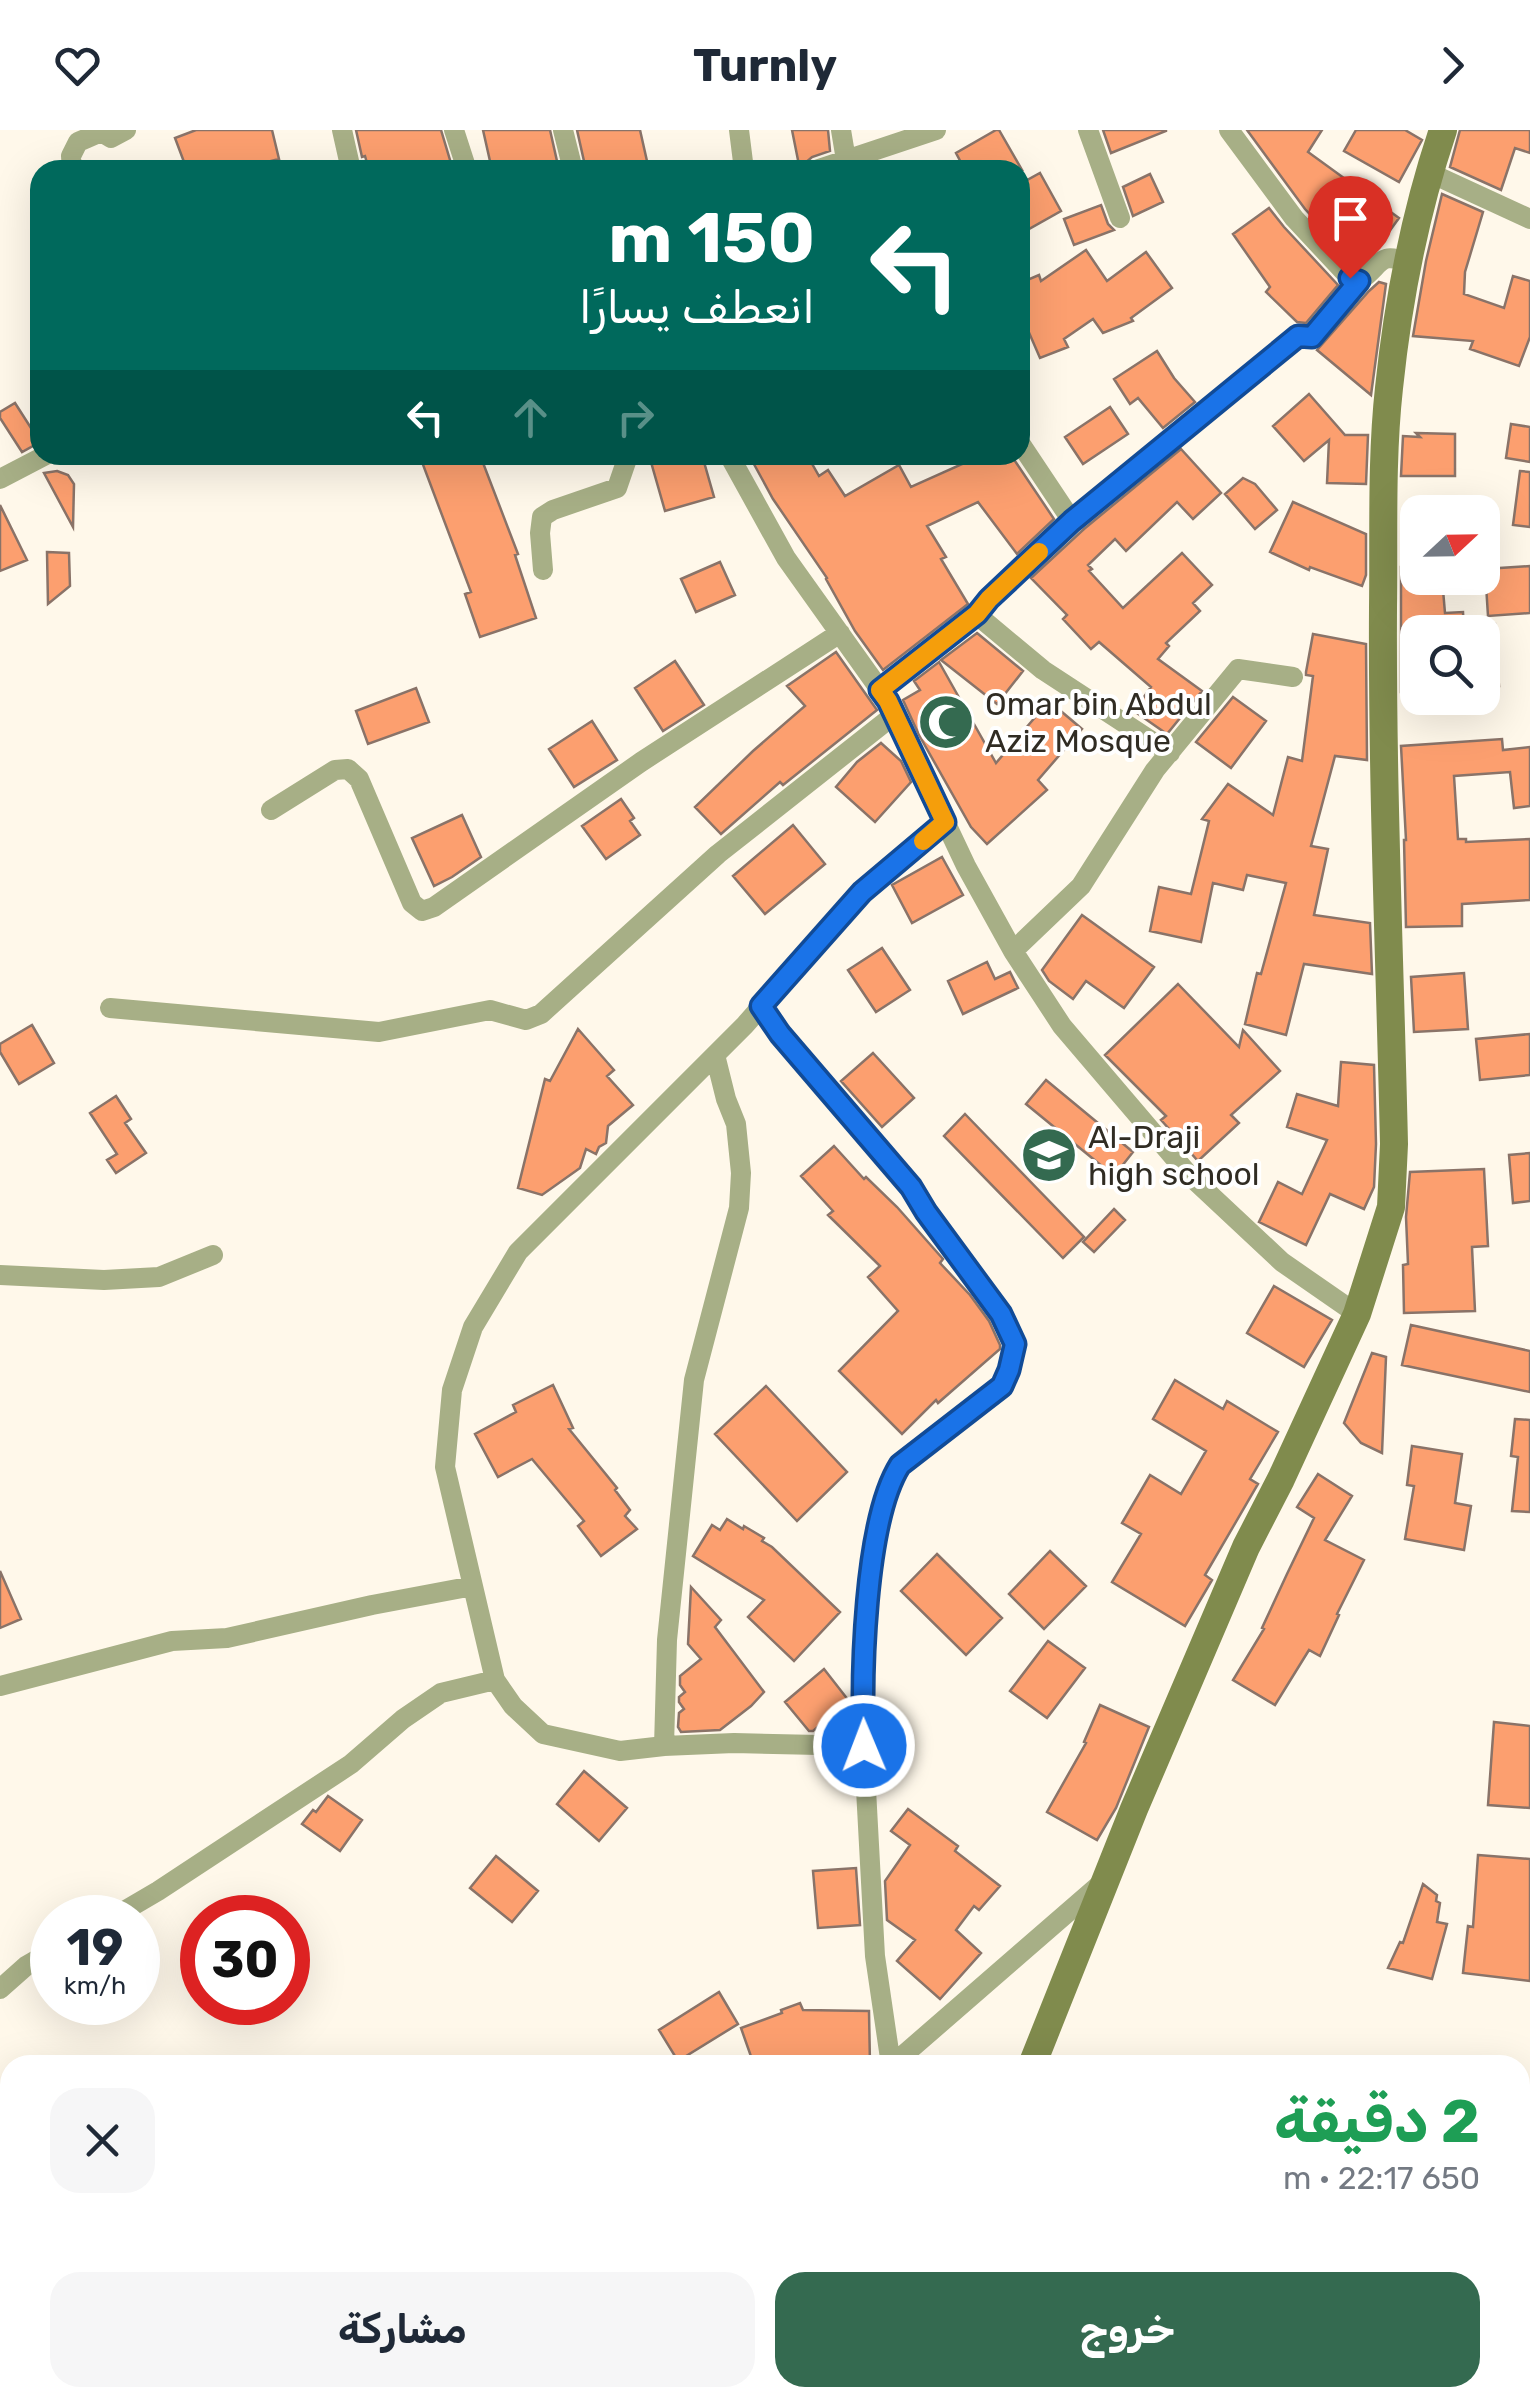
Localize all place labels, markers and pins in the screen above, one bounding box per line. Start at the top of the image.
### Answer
pin [1308,176,1393,279]
place label: Omar bin Abdul Aziz Mosque [985,685,1212,760]
mosque icon: Omar bin Abdul Aziz Mosque [916,692,976,752]
place label: Al-Draji high school [1088,1118,1260,1193]
school or university icon: Al-Draji high school [1019,1125,1079,1185]

